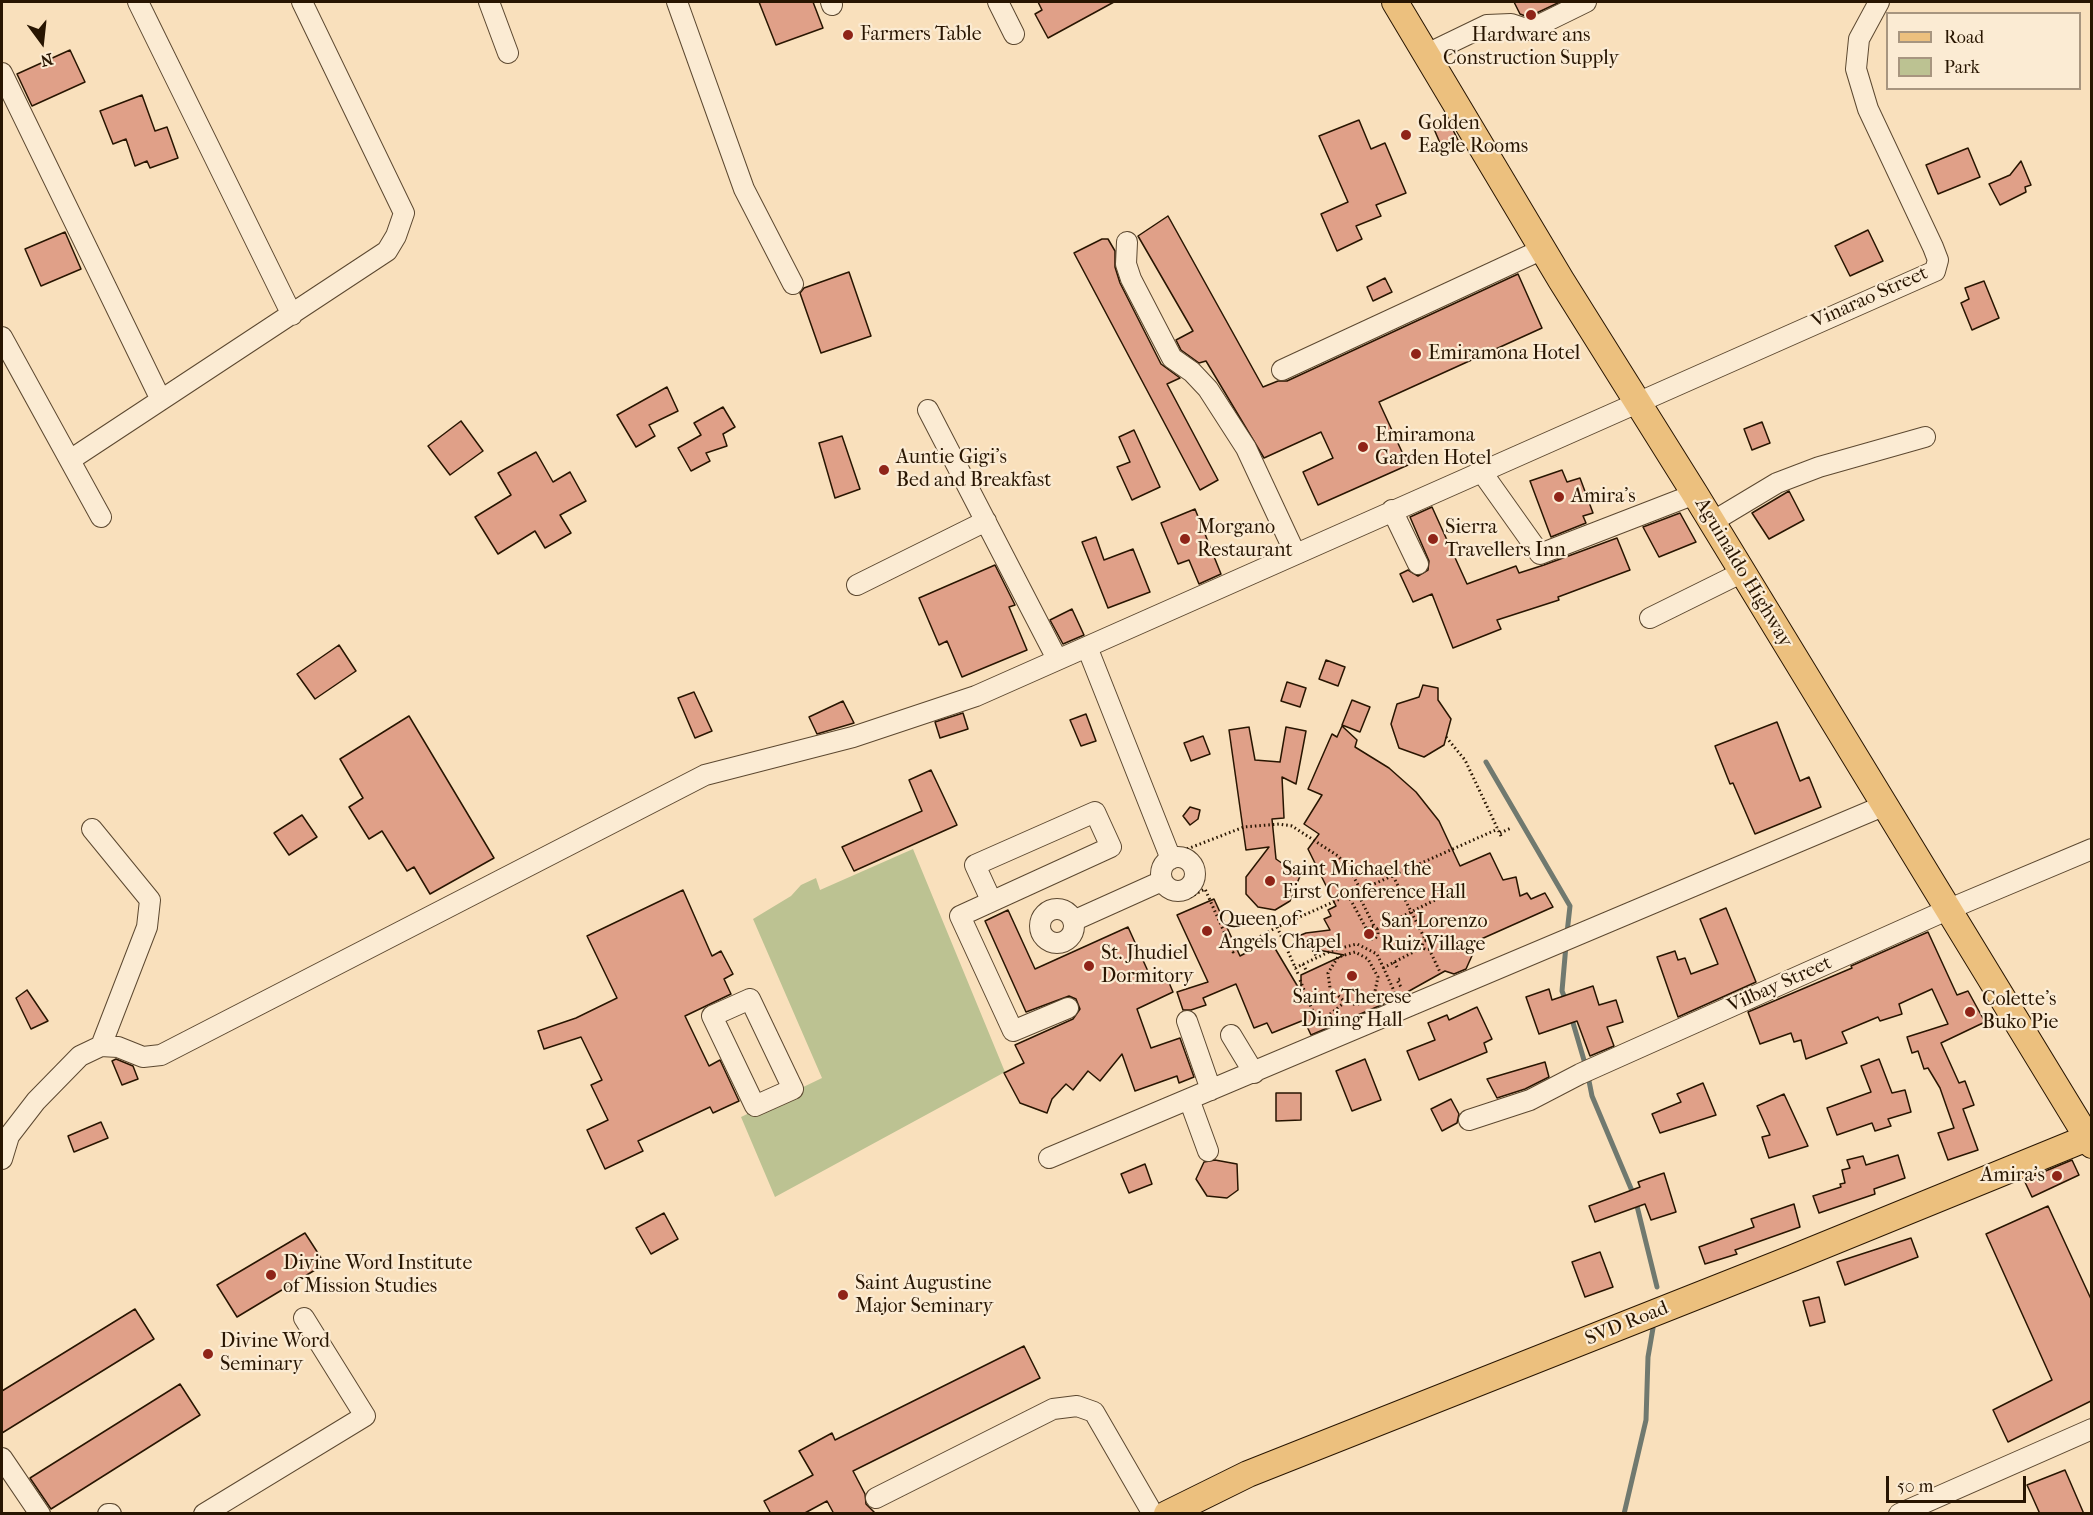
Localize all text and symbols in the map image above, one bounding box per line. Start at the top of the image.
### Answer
marker: Hardware ans Construction Supply [1524,8,1538,22]
north arrow [12,12,72,72]
legend [1886,12,2081,90]
place label: Farmers Table [860,23,982,47]
place label: Hardware ans Construction Supply [1443,24,1619,71]
text: Road [1944,27,1984,48]
marker: Farmers Table [841,28,855,42]
text: N [38,49,55,71]
text: Park [1944,57,1980,78]
place label: Golden Eagle Rooms [1418,112,1528,159]
marker: Golden Eagle Rooms [1399,128,1413,142]
street label: Vinarao Street [1808,262,1932,334]
place label: Emiramona Hotel [1428,342,1580,366]
marker: Emiramona Hotel [1409,347,1423,361]
place label: Emiramona Garden Hotel [1375,424,1491,471]
marker: Emiramona Garden Hotel [1356,440,1370,454]
place label: Auntie Gigi's Bed and Breakfast [896,446,1051,493]
marker: Auntie Gigi's Bed and Breakfast [877,463,891,477]
place label: Amira’s [1571,485,1636,509]
marker: Amira’s [1552,490,1566,504]
street label: Aguinaldo Highway [1689,494,1797,652]
place label: Morgano Restaurant [1197,516,1293,563]
place label: Sierra Travellers Inn [1445,516,1566,563]
marker: Morgano Restaurant [1178,532,1192,546]
marker: Sierra Travellers Inn [1426,532,1440,546]
place label: Saint Michael the First Conference Hall [1282,858,1466,905]
marker: Saint Michael the First Conference Hall [1263,874,1277,888]
place label: Queen of Angels Chapel [1219,908,1341,955]
place label: San Lorenzo Ruiz Village [1381,910,1488,957]
marker: Queen of Angels Chapel [1200,924,1214,938]
marker: San Lorenzo Ruiz Village [1362,927,1376,941]
place label: St. Jhudiel Dormitory [1101,942,1193,989]
street label: Vilbay Street [1724,951,1836,1019]
marker: St. Jhudiel Dormitory [1082,959,1096,973]
marker: Saint Therese Dining Hall [1345,969,1359,983]
place label: Saint Therese Dining Hall [1293,986,1411,1033]
place label: Colette's Buko Pie [1982,988,2058,1035]
marker: Colette's Buko Pie [1963,1005,1977,1019]
place label: Amira's [1980,1164,2045,1188]
marker: Amira's [2050,1169,2064,1183]
place label: Divine Word Institute of Mission Studies [283,1252,472,1299]
marker: Divine Word Institute of Mission Studies [264,1268,278,1282]
place label: Saint Augustine Major Seminary [855,1272,993,1319]
marker: Saint Augustine Major Seminary [836,1288,850,1302]
street label: SVD Road [1582,1296,1672,1352]
place label: Divine Word Seminary [220,1330,330,1377]
marker: Divine Word Seminary [201,1347,215,1361]
scale bar [1889,1464,2028,1502]
text: 50 m [1897,1476,1933,1497]

